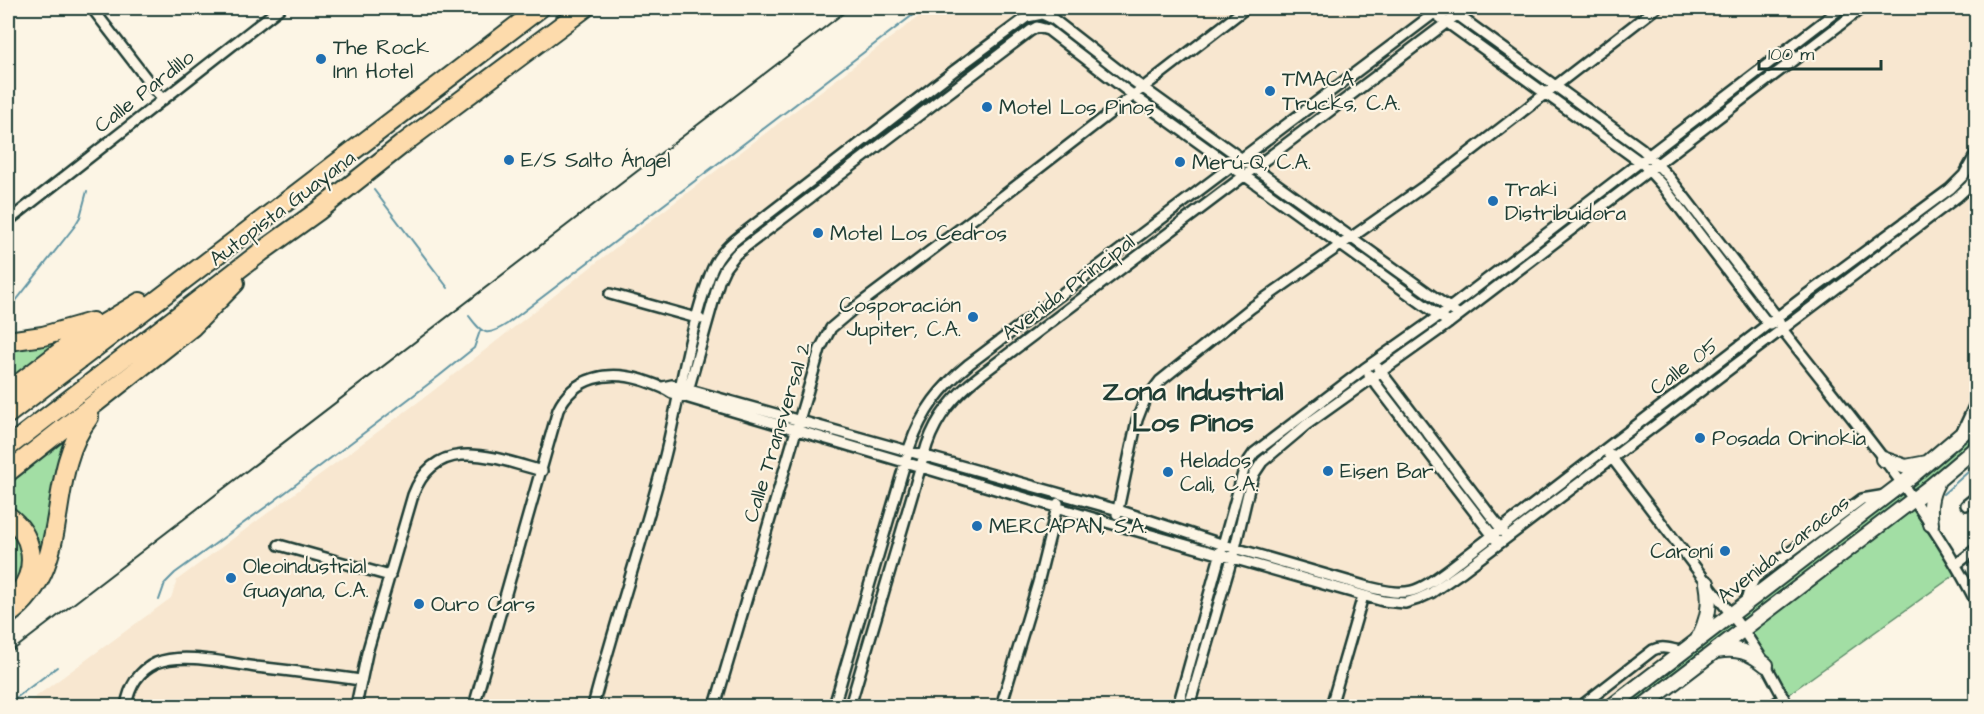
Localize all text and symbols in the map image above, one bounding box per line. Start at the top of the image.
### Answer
place label: The Rock Inn Hotel [333,33,429,86]
scale bar [1759,33,1880,71]
text: 100 m [1768,42,1814,67]
street label: Calle Pardillo [88,43,201,140]
marker: The Rock Inn Hotel [314,52,328,66]
place label: TMACA Trucks, C.A. [1282,65,1400,118]
marker: TMACA Trucks, C.A. [1263,84,1277,98]
place label: Motel Los Pinos [999,93,1154,122]
marker: Motel Los Pinos [980,100,994,114]
street label: Autopista Guayana [203,143,363,275]
place label: E/S Salto Ángel [521,146,671,177]
place label: Merú-Q, C.A. [1192,148,1311,177]
marker: E/S Salto Ángel [502,153,516,167]
marker: Merú-Q, C.A. [1173,155,1187,169]
place label: Traki Distribuidora [1505,175,1626,228]
marker: Traki Distribuidora [1486,194,1500,208]
place label: Motel Los Cedros [830,219,1007,248]
marker: Motel Los Cedros [811,226,825,240]
street label: Avenida Principal [996,228,1142,348]
place label: Cosporación Jupiter, C.A. [839,291,961,345]
marker: Cosporación Jupiter, C.A. [966,310,980,324]
street label: Calle 05 [1644,331,1725,402]
street label: Calle Transversal 2 [736,338,819,526]
district label: Zona Industrial Los Pinos [1103,373,1283,442]
place label: Posada Orinokia [1712,424,1867,453]
marker: Posada Orinokia [1693,431,1707,445]
place label: Helados Cali, C.A. [1180,446,1258,499]
place label: Eisen Bar [1340,457,1434,486]
marker: Eisen Bar [1321,464,1335,478]
marker: Helados Cali, C.A. [1161,465,1175,479]
street label: Avenida Caracas [1711,488,1856,611]
place label: MERCAPAN, S.A. [989,512,1147,541]
marker: MERCAPAN, S.A. [970,519,984,533]
place label: Caroní [1650,537,1714,566]
marker: Caroní [1718,544,1732,558]
place label: Oleoindustrial Guayana, C.A. [243,552,369,607]
marker: Oleoindustrial Guayana, C.A. [224,571,238,585]
place label: Ouro Cars [431,590,535,619]
marker: Ouro Cars [412,597,426,611]

